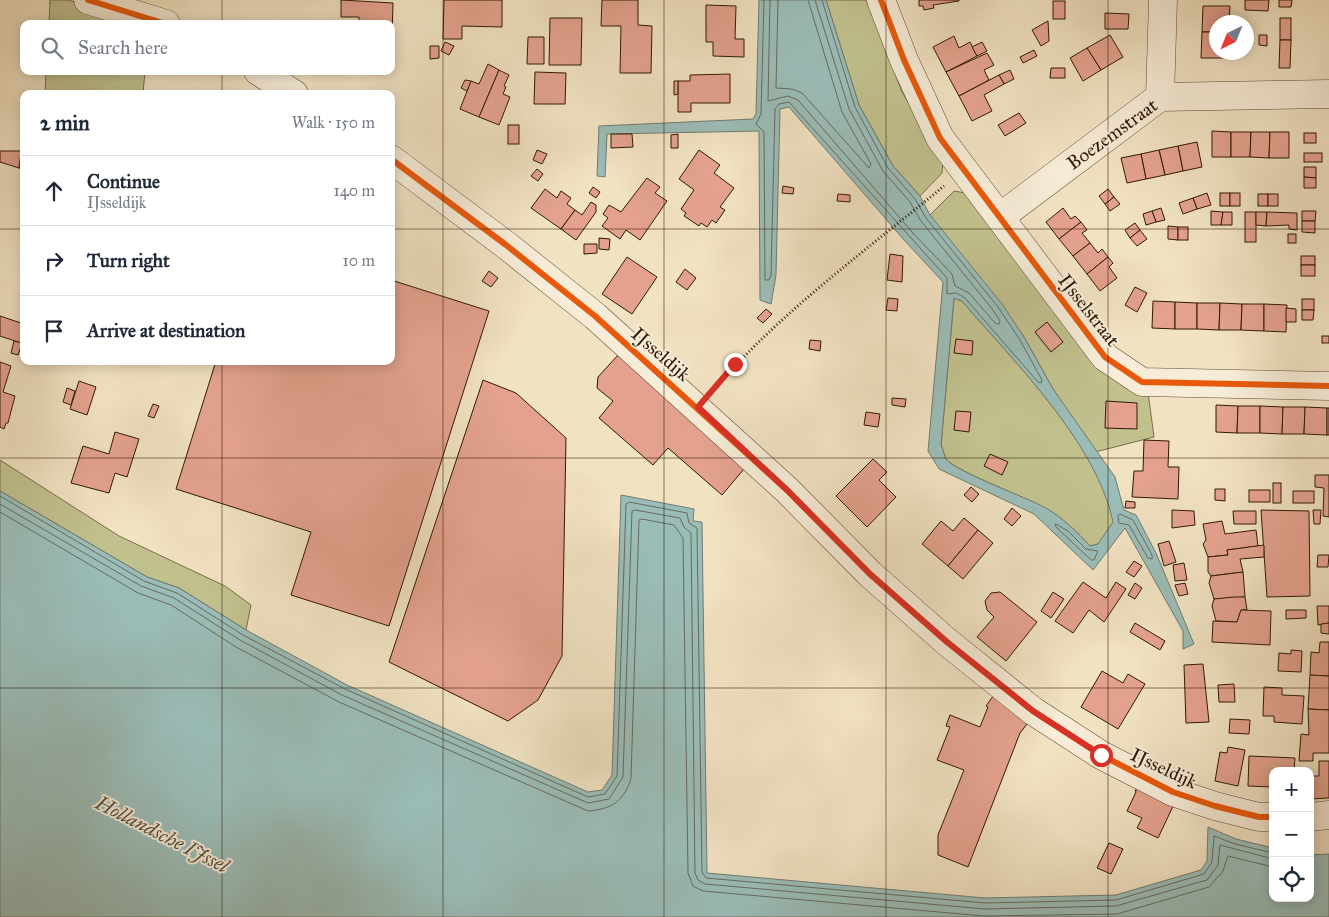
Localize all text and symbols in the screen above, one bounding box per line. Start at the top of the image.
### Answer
north arrow [1209,15,1254,60]
search box [20,20,395,75]
icon: search [38,34,66,62]
text: Search here [78,36,168,59]
street label: Boezemstraat [1062,93,1162,175]
text: 2 min [40,110,90,136]
text: Walk · 150 m [292,113,375,132]
text: Continue [87,170,160,193]
icon: ahead [40,177,68,205]
text: 140 m [334,181,375,200]
text: IJsseldijk [87,193,146,212]
icon: right [40,247,68,275]
text: Turn right [87,249,170,272]
text: 10 m [343,251,375,270]
street label: IJsselstraat [1053,269,1125,352]
icon: arrive [40,317,68,345]
text: Arrive at destination [87,319,245,342]
street label: IJsseldijk [626,322,695,387]
route end [724,353,747,376]
street label: IJsseldijk [1127,743,1201,794]
route start [1090,744,1113,767]
map controls [1269,767,1314,902]
button: + [1269,767,1314,812]
water label: Hollandsche IJssel [91,790,234,879]
button: − [1269,812,1314,857]
button: locate [1269,857,1314,902]

